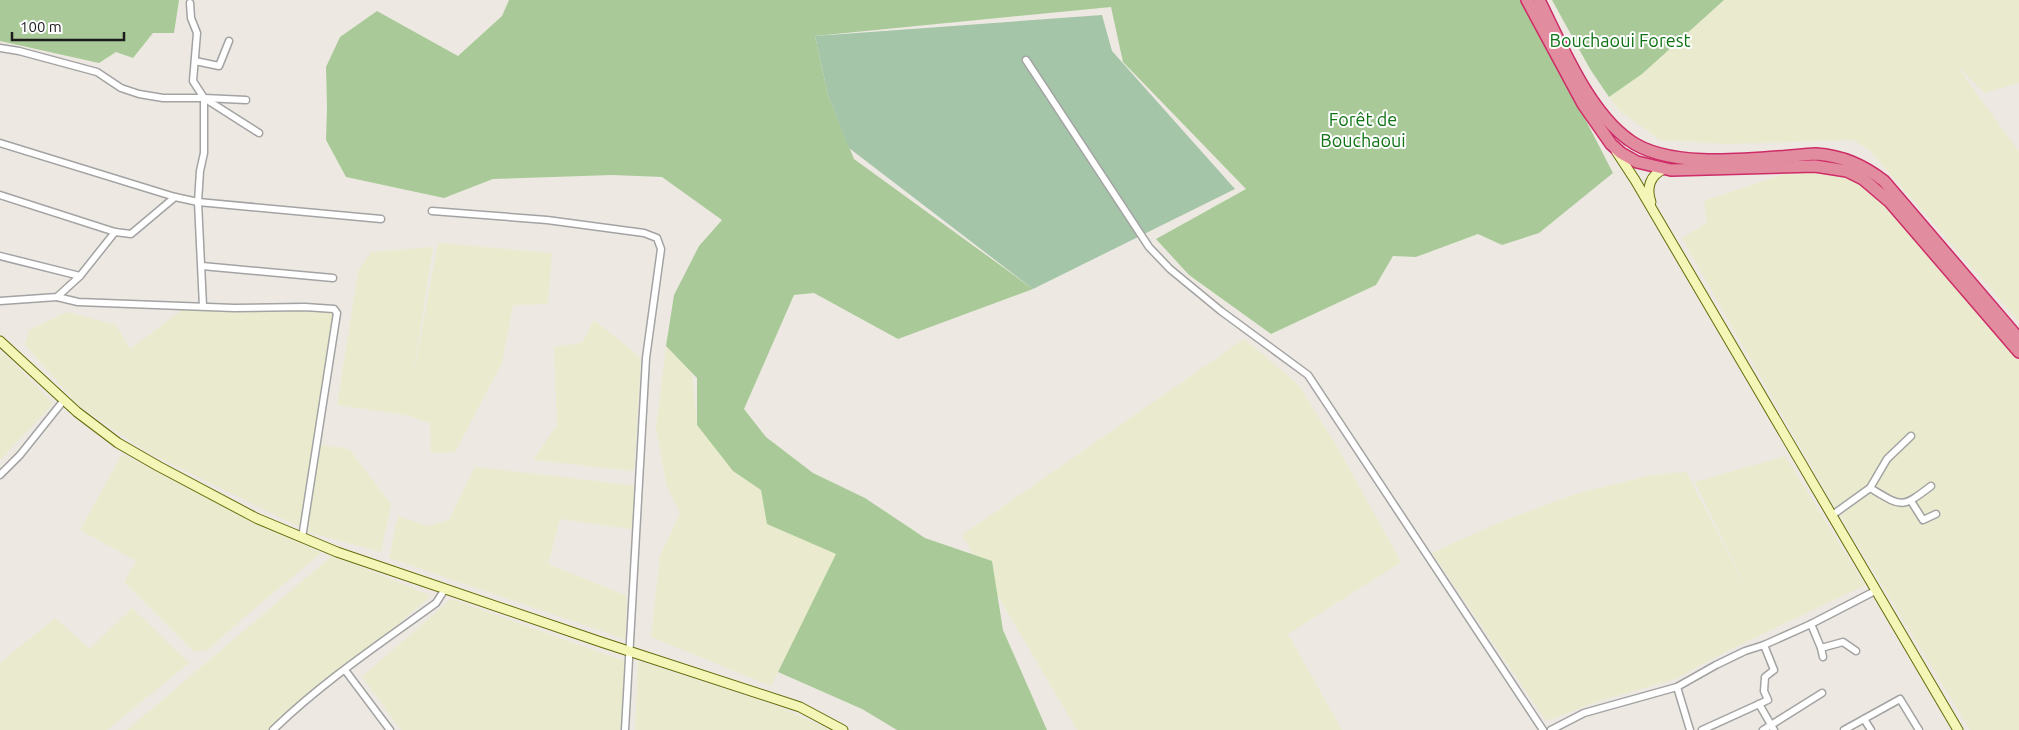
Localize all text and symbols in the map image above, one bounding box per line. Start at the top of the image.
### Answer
scale bar [12,10,125,42]
text: 100 m [20,18,62,35]
park label: Bouchaoui Forest [1549,30,1691,50]
park label: Forêt de Bouchaoui [1320,109,1406,150]

